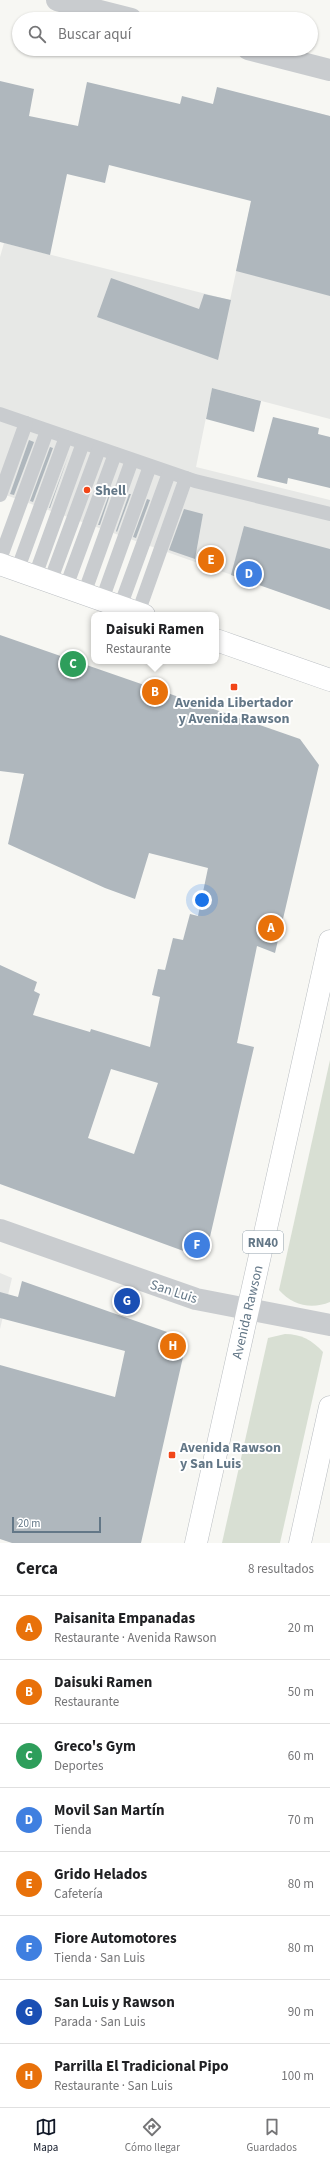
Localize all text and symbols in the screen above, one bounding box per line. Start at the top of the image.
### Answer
search box [12,12,318,56]
icon: search [26,23,48,45]
text: Buscar aquí [58,24,131,45]
place label: Shell [95,481,126,501]
marker: Shell [82,485,92,495]
pin: E [198,545,224,575]
pin: D [236,559,262,589]
popup [91,612,219,664]
text: Daisuki Ramen [106,619,204,640]
text: Restaurante [106,640,171,658]
pin: C [60,649,86,679]
pin: B [142,677,168,707]
marker: Avenida Libertador y Avenida Rawson [229,682,239,692]
place label: Avenida Libertador y Avenida Rawson [174,693,293,729]
your location [192,890,212,910]
pin: A [258,913,284,943]
pin: F [184,1230,210,1260]
road number: RN40 [243,1231,283,1253]
street label: Avenida Rawson [227,1263,268,1361]
street label: San Luis [147,1275,200,1309]
pin: G [114,1286,140,1316]
pin: H [160,1331,186,1361]
place label: Avenida Rawson y San Luis [179,1438,281,1474]
marker: Avenida Rawson y San Luis [167,1450,177,1460]
scale bar [12,1515,101,1534]
text: 20 m [18,1516,40,1531]
text: Cerca [16,1557,58,1581]
text: 8 resultados [248,1560,314,1578]
text: Paisanita Empanadas [54,1608,195,1629]
text: A [25,1619,33,1637]
text: 20 m [288,1619,314,1637]
text: Restaurante · Avenida Rawson [54,1629,217,1647]
text: Daisuki Ramen [54,1672,152,1693]
text: B [25,1683,33,1701]
text: 50 m [288,1683,314,1701]
text: Restaurante [54,1693,119,1711]
text: Greco's Gym [54,1736,136,1757]
text: C [25,1747,33,1765]
text: 60 m [288,1747,314,1765]
text: Deportes [54,1757,103,1775]
text: Movil San Martín [54,1800,165,1821]
text: D [25,1811,33,1829]
text: 70 m [288,1811,314,1829]
text: Tienda [54,1821,92,1839]
text: Grido Helados [54,1864,147,1885]
text: E [25,1875,33,1893]
text: 80 m [288,1875,314,1893]
text: Cafetería [54,1885,103,1903]
text: Fiore Automotores [54,1928,177,1949]
text: F [26,1939,32,1957]
text: 80 m [288,1939,314,1957]
text: Tienda · San Luis [54,1949,145,1967]
text: San Luis y Rawson [54,1992,175,2013]
text: G [25,2003,33,2021]
text: 90 m [288,2003,314,2021]
text: Parada · San Luis [54,2013,145,2031]
text: Parrilla El Tradicional Pipo [54,2056,229,2077]
text: H [25,2067,33,2085]
text: 100 m [281,2067,314,2085]
text: Restaurante · San Luis [54,2077,173,2095]
tab: Mapa [33,2116,58,2155]
tab: Cómo llegar [125,2116,180,2155]
tab: Guardados [246,2116,297,2155]

